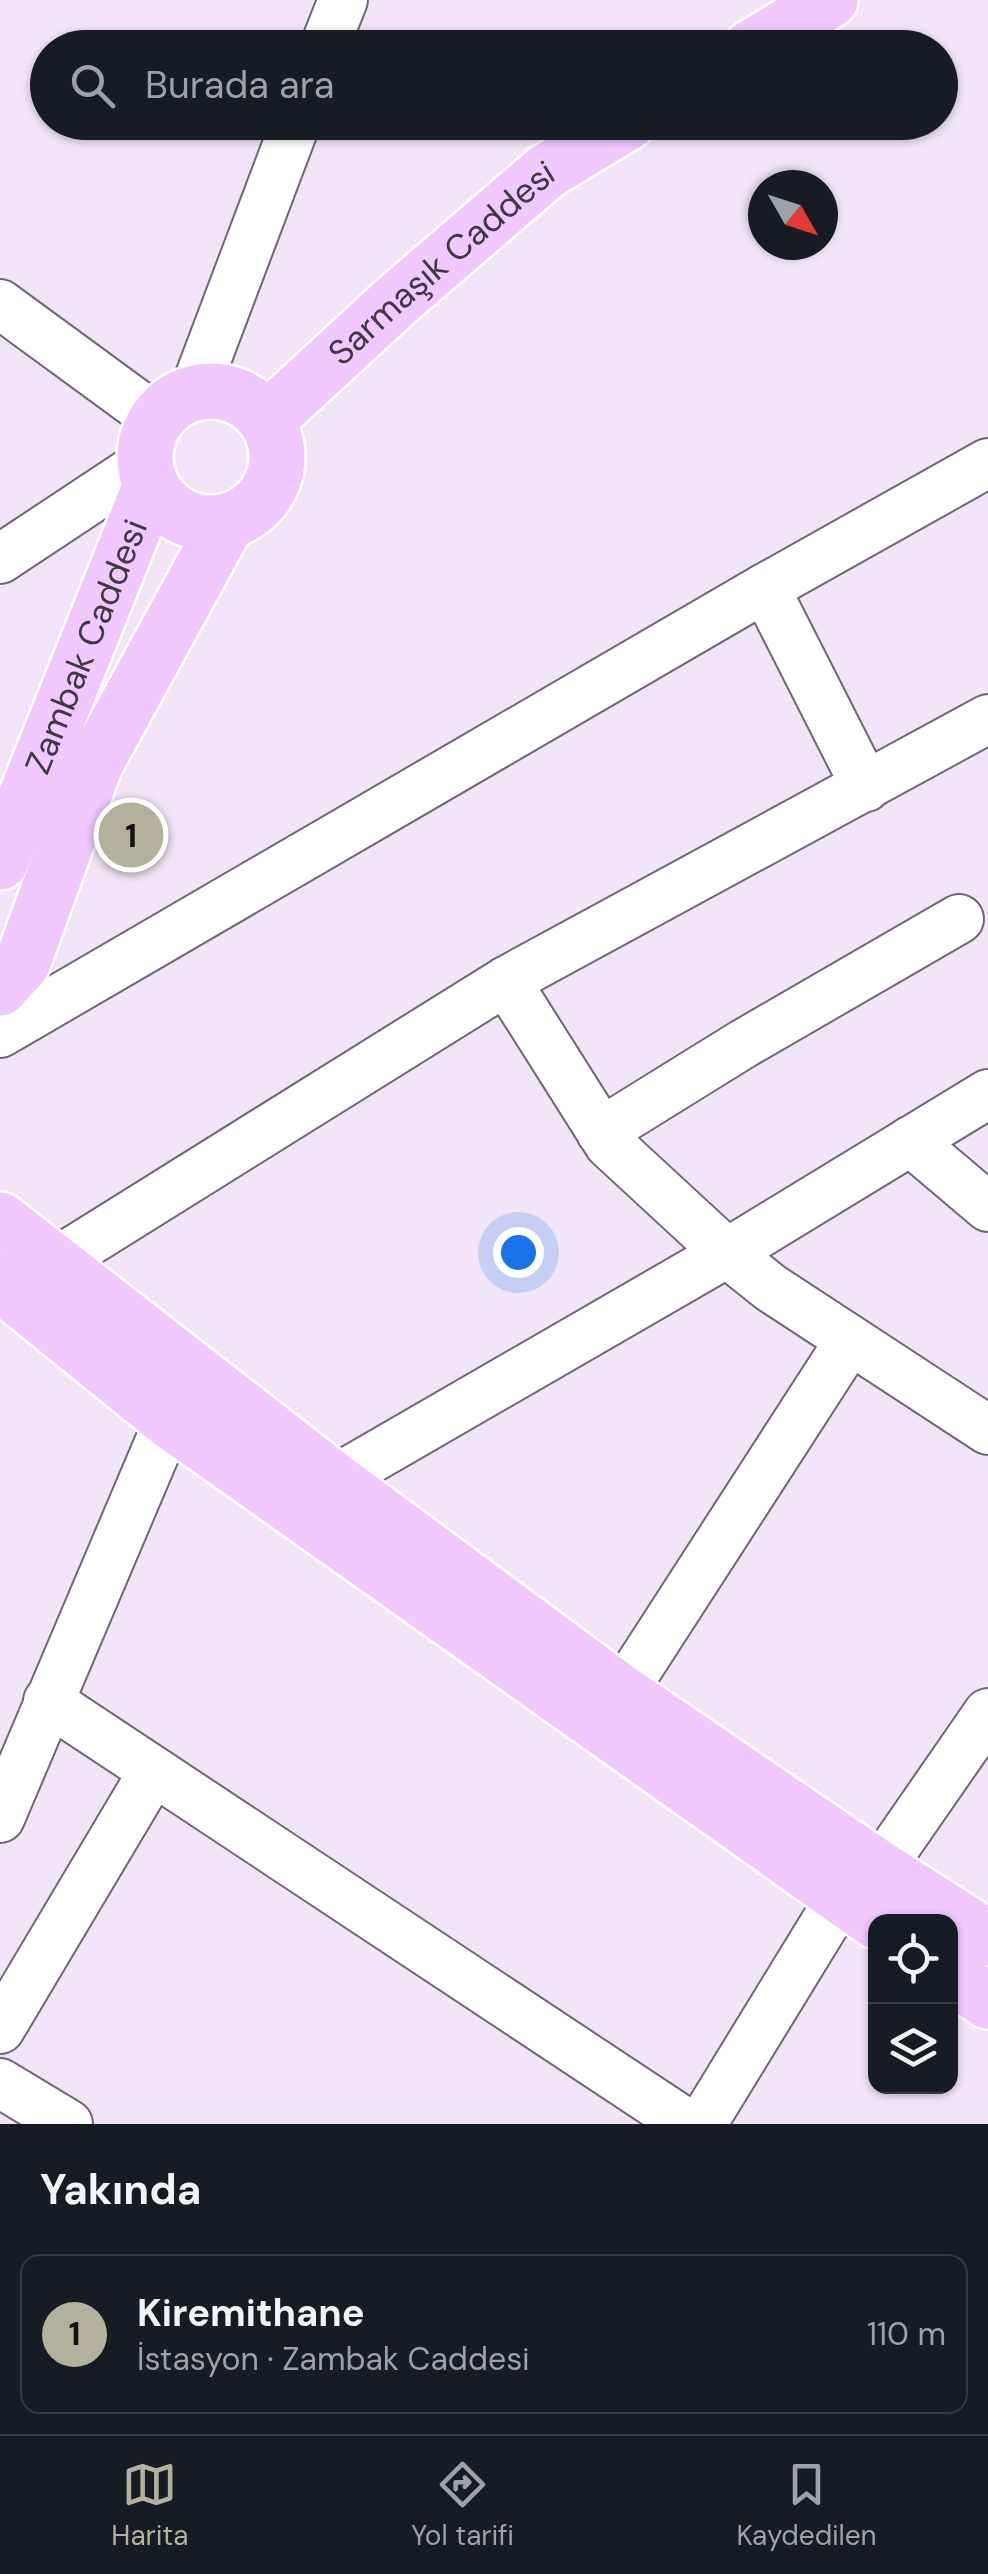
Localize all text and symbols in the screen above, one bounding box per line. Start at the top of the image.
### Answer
search box [30,30,958,140]
icon: search [65,58,120,113]
text: Burada ara [145,60,334,110]
street label: Sarmaşık Caddesi [318,149,563,375]
north arrow [748,170,838,260]
street label: Zambak Caddesi [15,513,158,781]
pin: 1 [98,798,164,872]
your location [493,1227,544,1278]
map controls [868,1914,958,2094]
button: locate [868,1914,958,2004]
button: layers [868,2004,958,2094]
text: Yakında [40,2162,201,2217]
text: Kiremithane [137,2288,365,2338]
text: 1 [69,2313,80,2355]
text: 110 m [867,2313,946,2355]
text: İstasyon · Zambak Caddesi [137,2338,529,2380]
tab: Harita [111,2457,188,2554]
tab: Yol tarifi [411,2457,514,2554]
tab: Kaydedilen [736,2457,877,2554]

